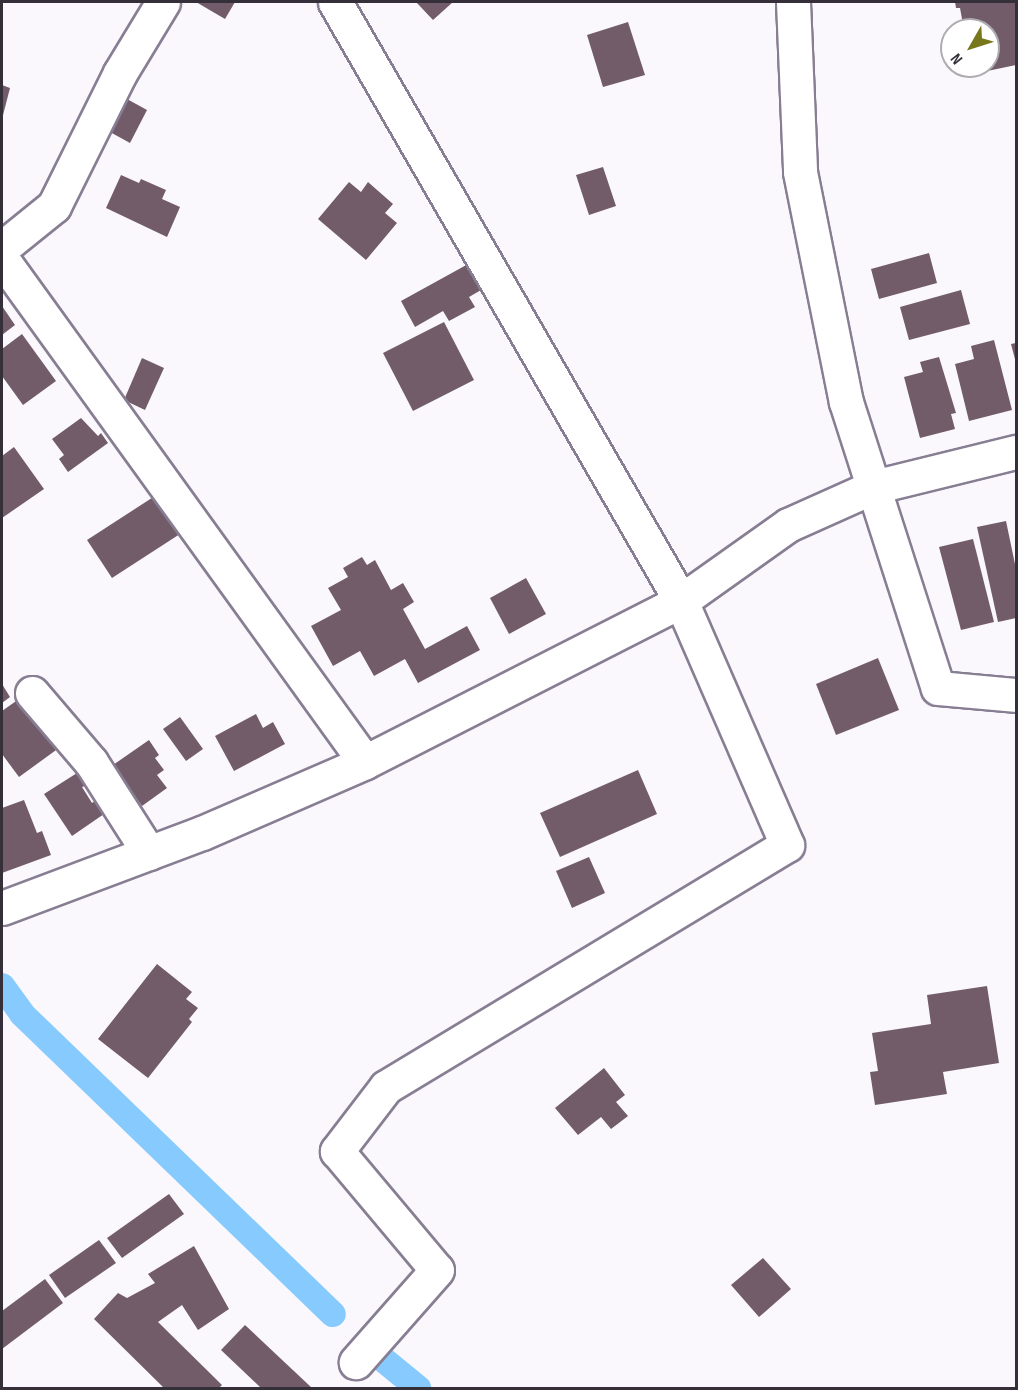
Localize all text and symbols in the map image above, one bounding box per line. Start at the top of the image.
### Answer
north arrow [940,18,1000,78]
text: N [947,49,967,68]

